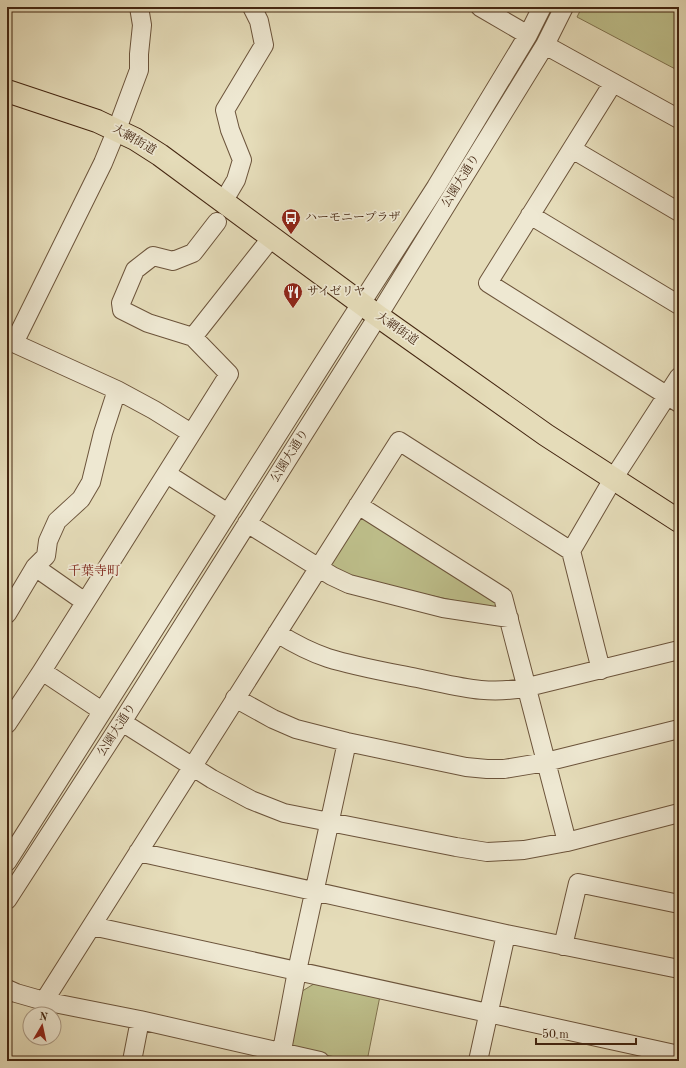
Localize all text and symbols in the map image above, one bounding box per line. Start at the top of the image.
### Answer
street label: 大網街道 [110,121,159,157]
street label: 公園大通り [438,151,482,210]
bus stop icon: ハーモニープラザ [280,207,302,235]
place label: ハーモニープラザ [305,210,400,224]
restaurant icon: サイゼリヤ [282,281,304,309]
place label: サイゼリヤ [307,285,366,298]
street label: 大網街道 [374,309,421,348]
street label: 公園大通り [267,426,311,485]
district label: 千葉寺町 [68,564,120,578]
street label: 公園大通り [94,700,138,758]
north arrow [22,1006,62,1046]
text: N [38,1012,49,1024]
scale bar [536,1020,636,1046]
text: 50 m [542,1028,569,1041]

